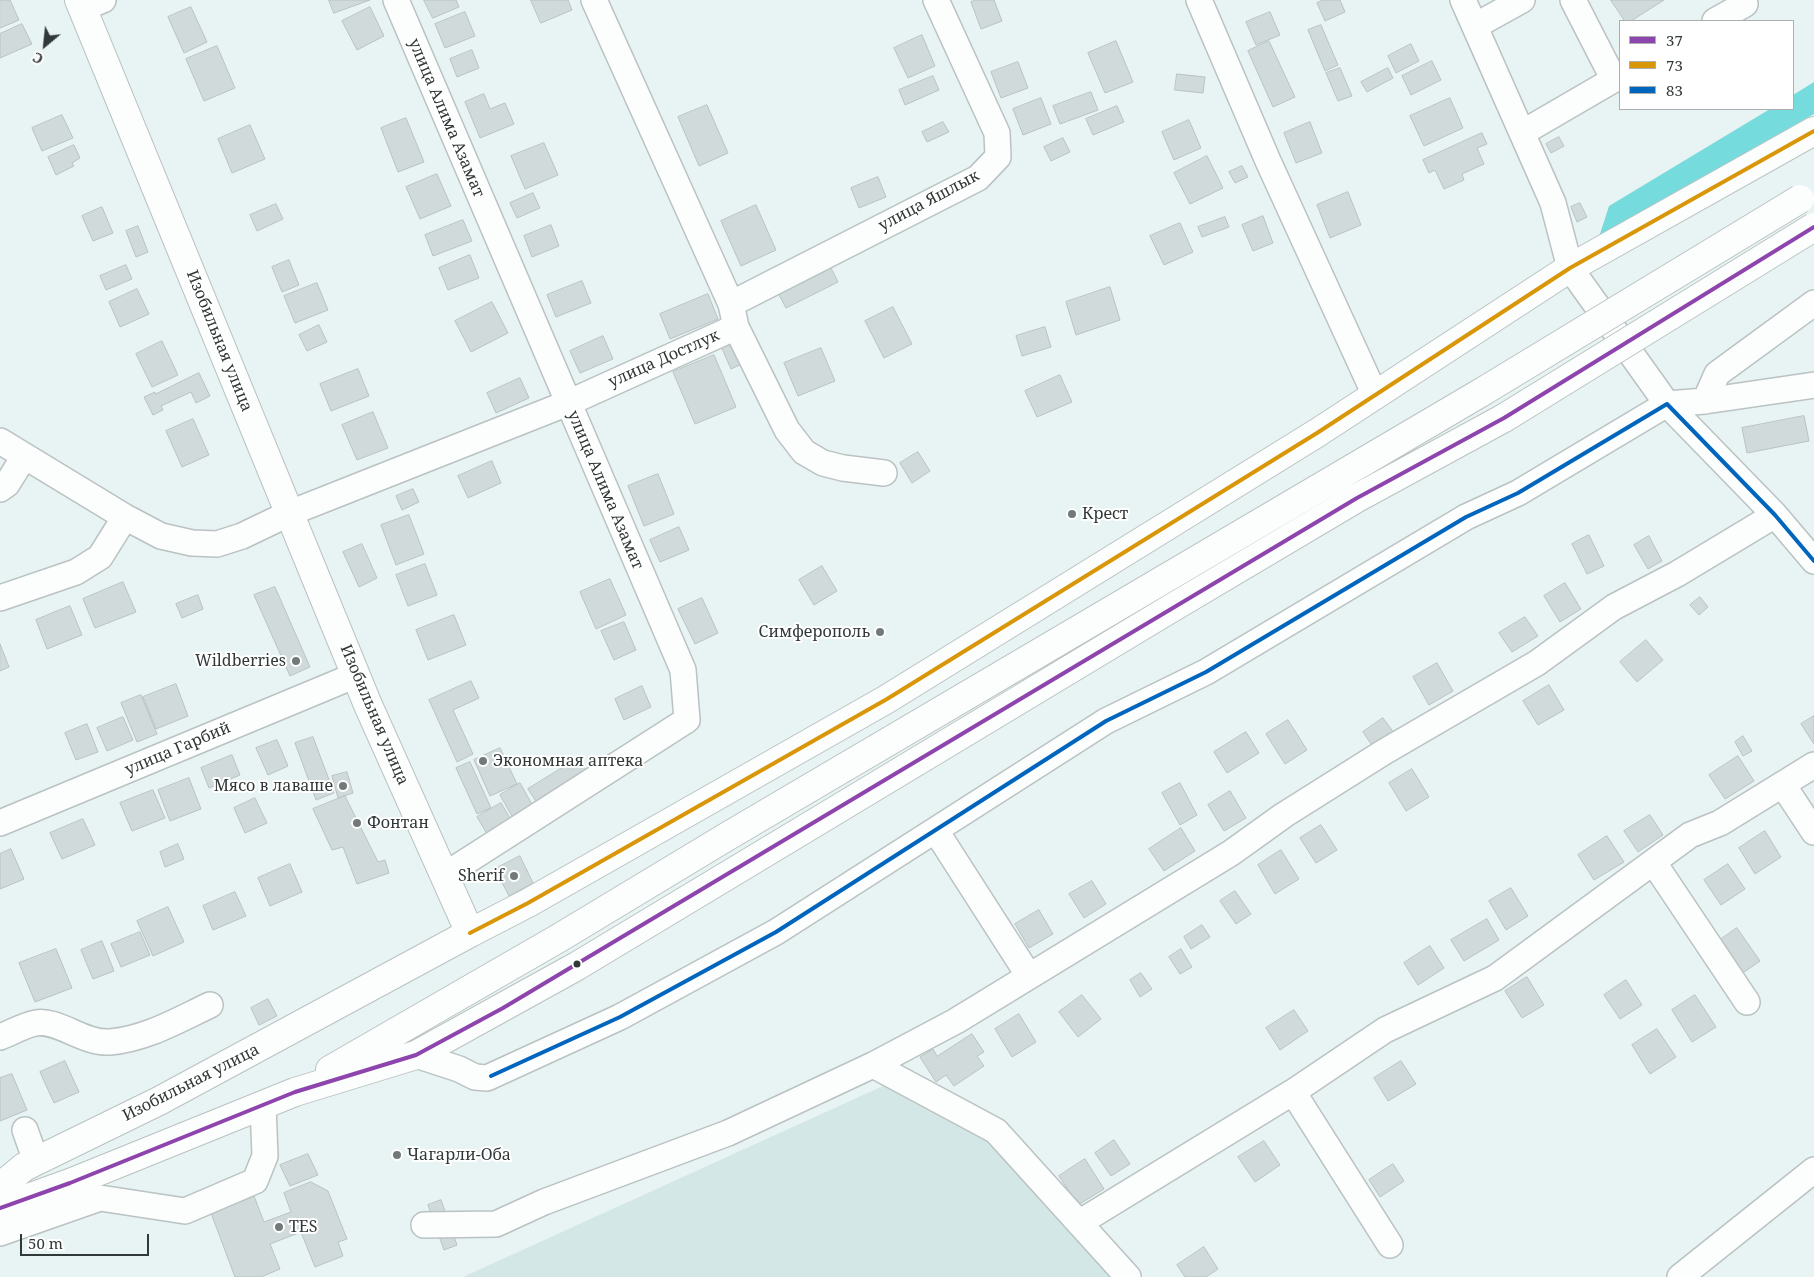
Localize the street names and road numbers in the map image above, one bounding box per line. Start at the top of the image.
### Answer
street label: улица Алима Азамат [404,36,488,200]
street label: улица Яшлык [875,166,983,236]
street label: Изобильная улица [182,267,256,415]
street label: улица Достлук [606,326,722,392]
street label: улица Алима Азамат [563,408,647,572]
street label: Изобильная улица [336,642,412,788]
street label: улица Гарбий [122,718,234,780]
street label: Изобильная улица [119,1040,263,1126]

